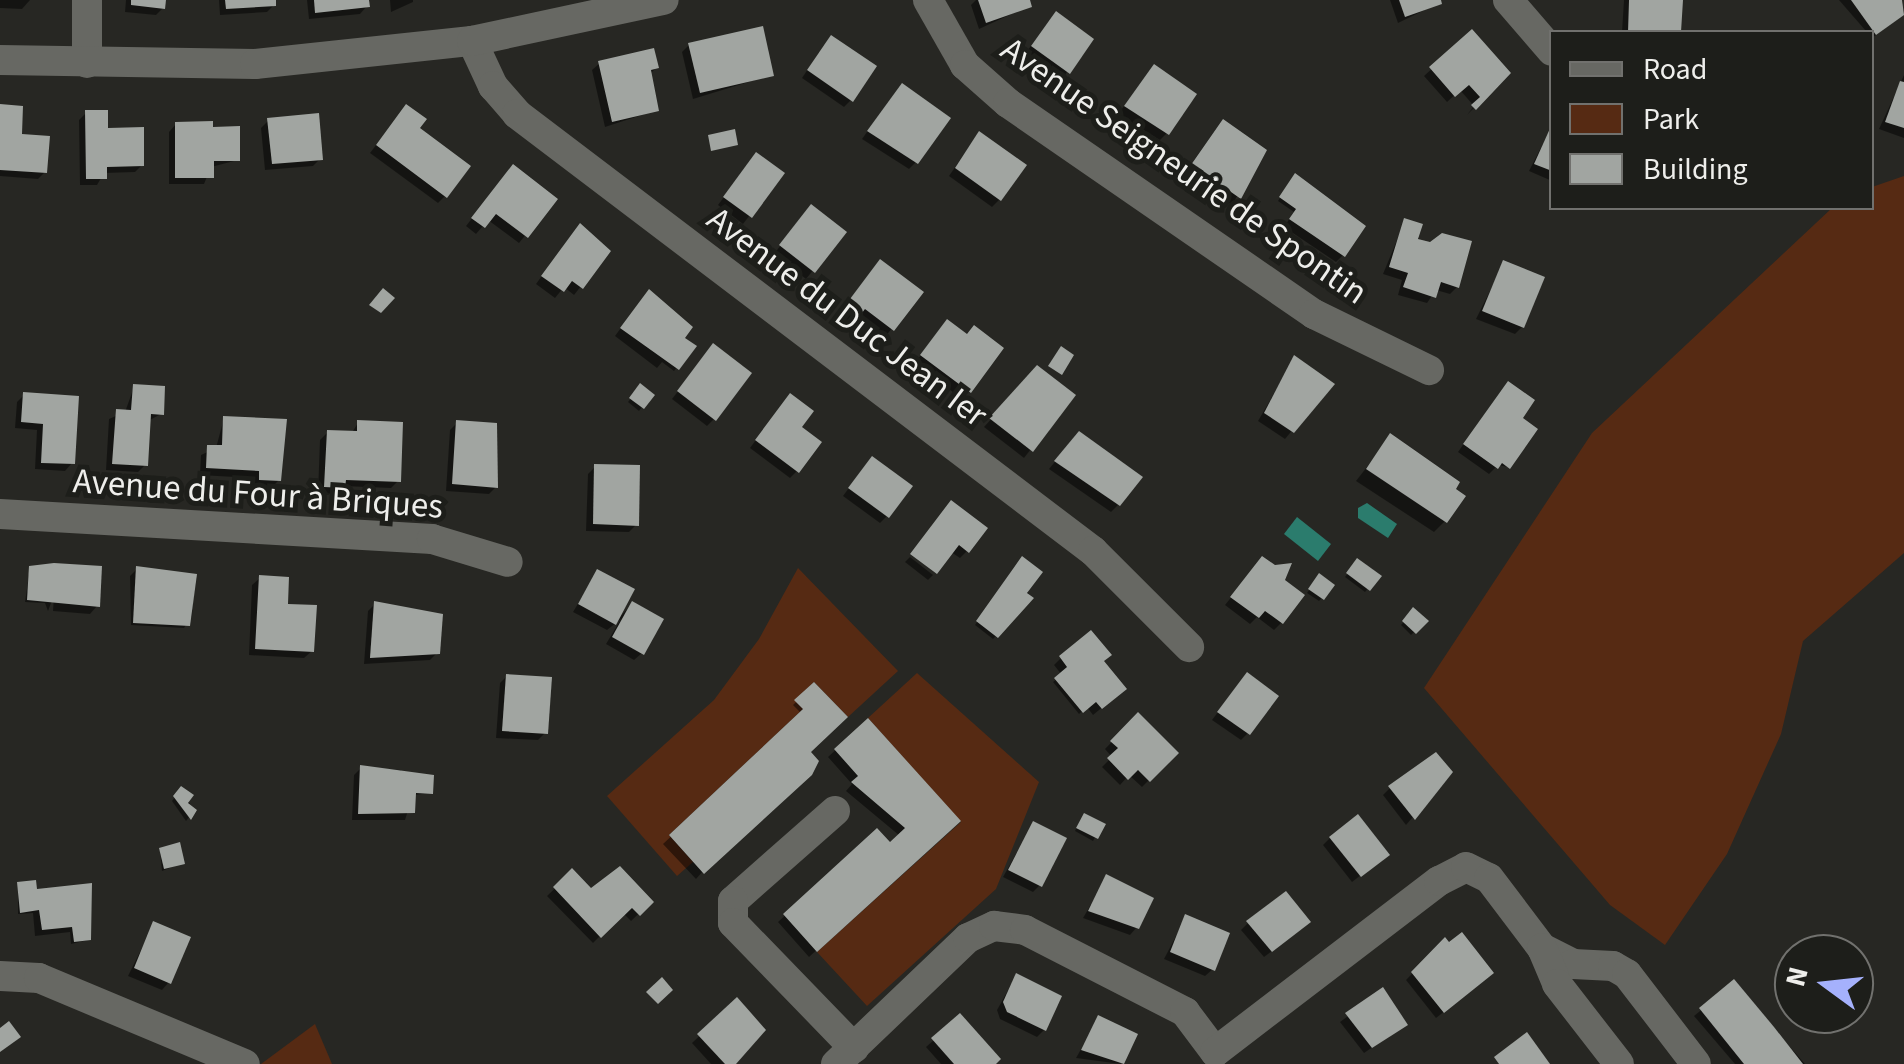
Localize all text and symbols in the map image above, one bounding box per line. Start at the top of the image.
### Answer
street label: Avenue Seigneurie de Spontin [993,28,1375,314]
legend [1549,30,1874,210]
text: Road [1643,48,1707,91]
text: Park [1643,98,1699,141]
text: Building [1643,148,1748,191]
street label: Avenue du Duc Jean Ier [699,198,995,436]
street label: Avenue du Four à Briques [72,460,444,528]
north arrow [1774,934,1874,1034]
text: N [1775,963,1819,991]

